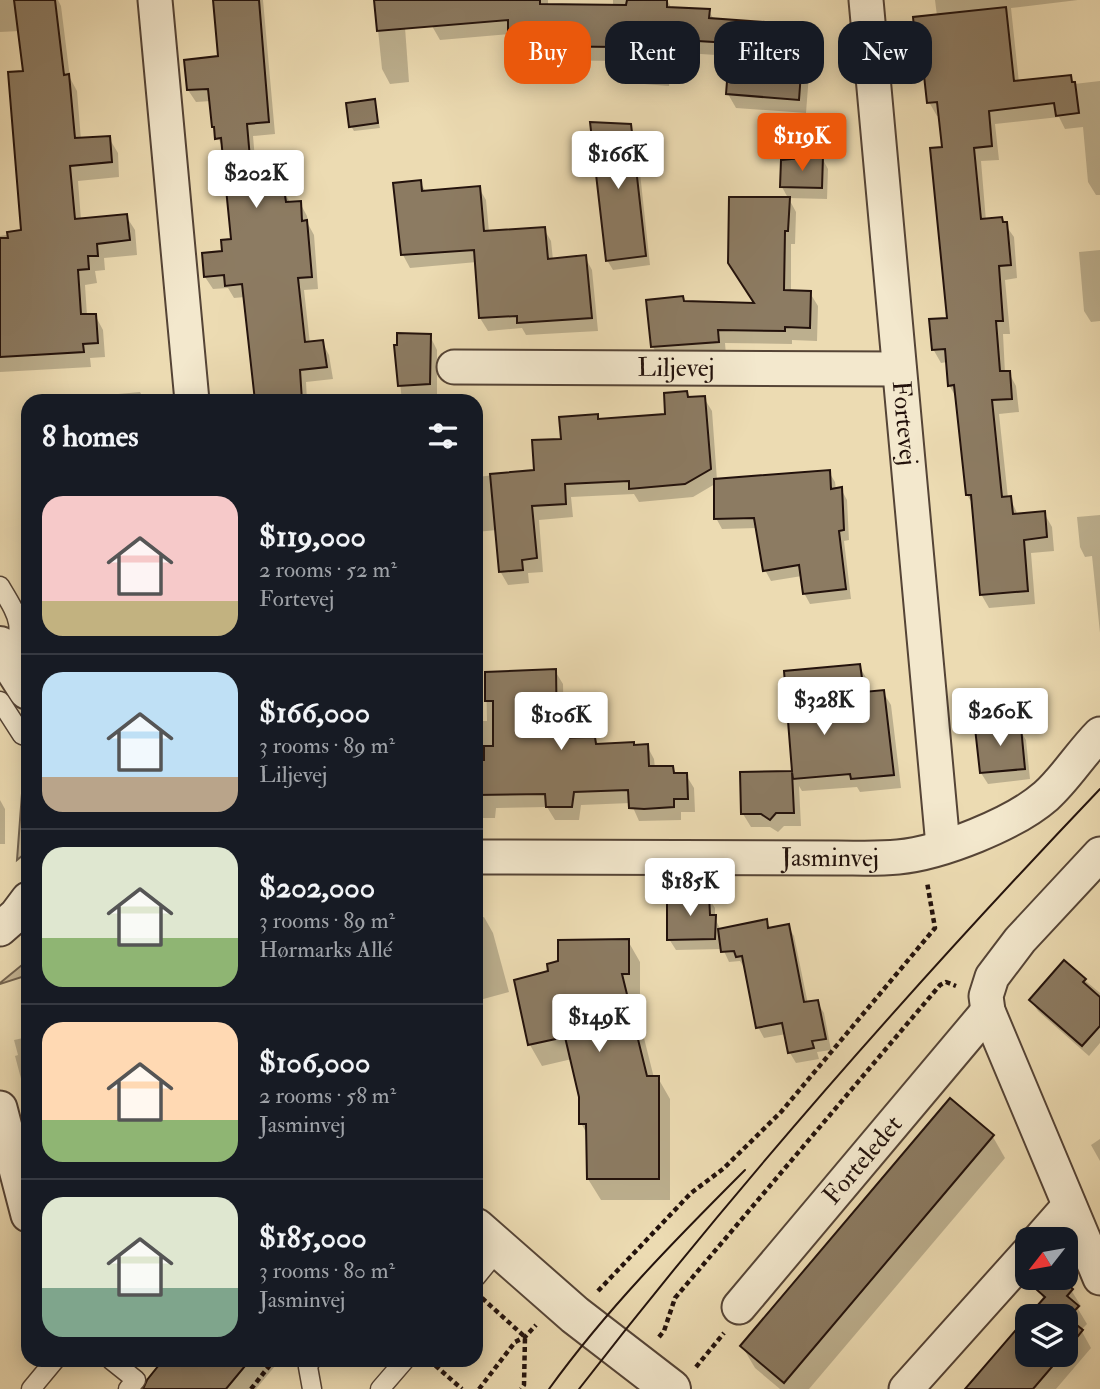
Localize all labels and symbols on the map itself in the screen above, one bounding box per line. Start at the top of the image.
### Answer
pin: $119K [753,114,851,173]
pin: $166K [569,132,667,191]
pin: $202K [207,150,305,210]
street label: Liljevej [637,352,715,384]
street label: Fortevej [885,379,924,467]
pin: $328K [775,678,873,737]
pin: $260K [951,688,1049,748]
pin: $106K [512,692,610,752]
street label: Jasminvej [780,842,879,874]
pin: $185K [641,858,739,918]
pin: $149K [550,995,648,1054]
street label: Forteledet [816,1109,909,1211]
north arrow [1015,1227,1078,1290]

